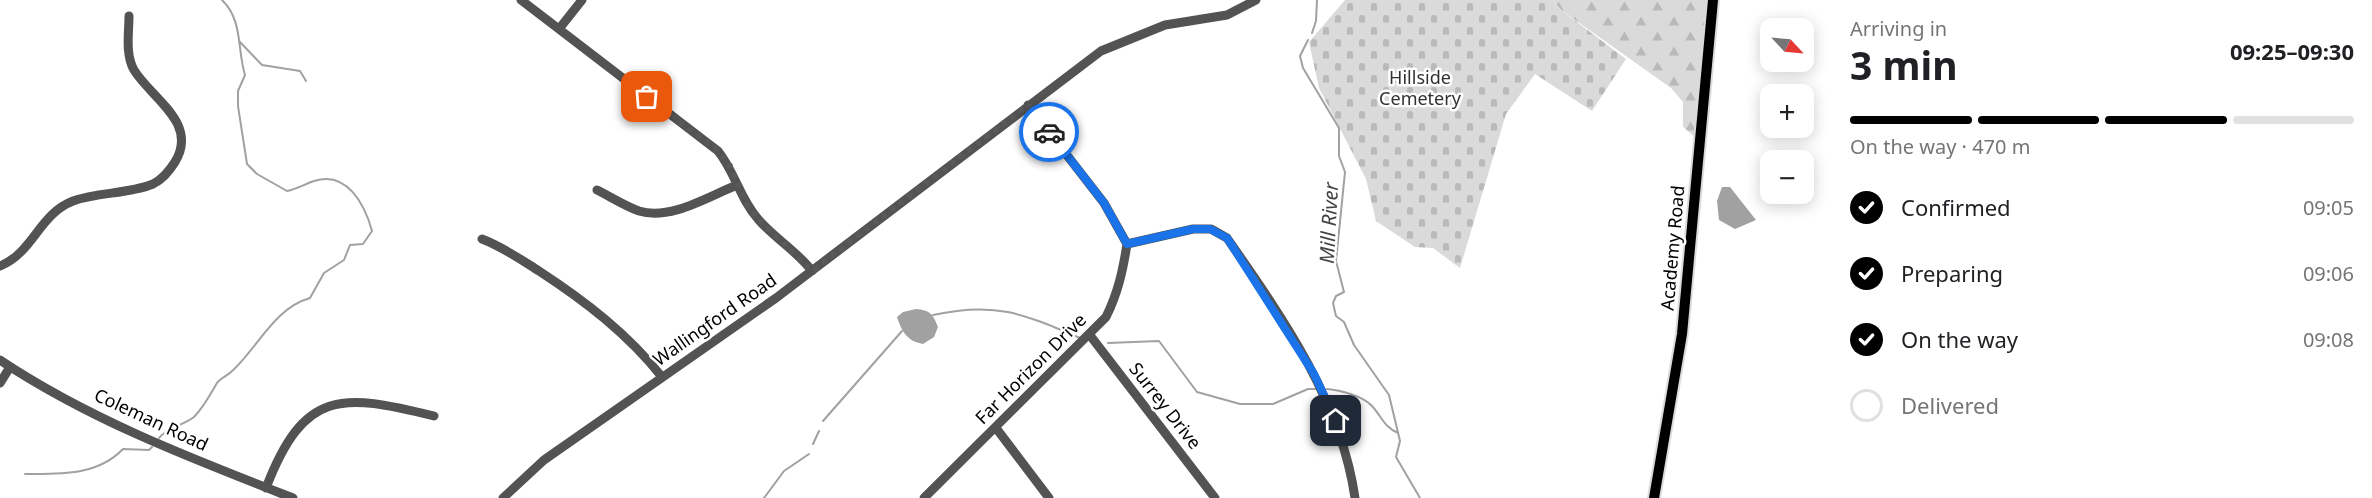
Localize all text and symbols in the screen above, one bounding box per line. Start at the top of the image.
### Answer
text: Arriving in [1850,15,1947,42]
north arrow [1760,18,1814,72]
map controls [1760,18,1814,204]
text: 09:25–09:30 [2230,36,2354,66]
text: 3 min [1850,38,1957,91]
park label: Hillside Cemetery [1379,65,1462,110]
pin [621,71,672,122]
icon: bag [630,80,663,113]
button: + [1760,84,1814,138]
courier [1019,102,1079,162]
icon: car [1033,116,1066,149]
text: On the way · 470 m [1850,133,2030,160]
button: − [1760,150,1814,204]
water label: Mill River [1313,181,1344,264]
street label: Academy Road [1655,184,1689,311]
icon: check [1850,191,1883,224]
text: Confirmed [1901,192,2011,222]
text: 09:05 [2303,194,2354,221]
icon: check [1850,257,1883,290]
text: Preparing [1901,258,2003,288]
text: 09:06 [2303,260,2354,287]
street label: Wallingford Road [648,268,781,371]
street label: Far Horizon Drive [970,308,1091,429]
icon: check [1850,323,1883,356]
text: On the way [1901,324,2018,354]
text: 09:08 [2303,326,2354,353]
street label: Surrey Drive [1124,357,1207,454]
street label: Coleman Road [91,382,212,456]
text: Delivered [1901,390,1999,420]
pin [1310,395,1361,446]
icon: home [1319,404,1352,437]

